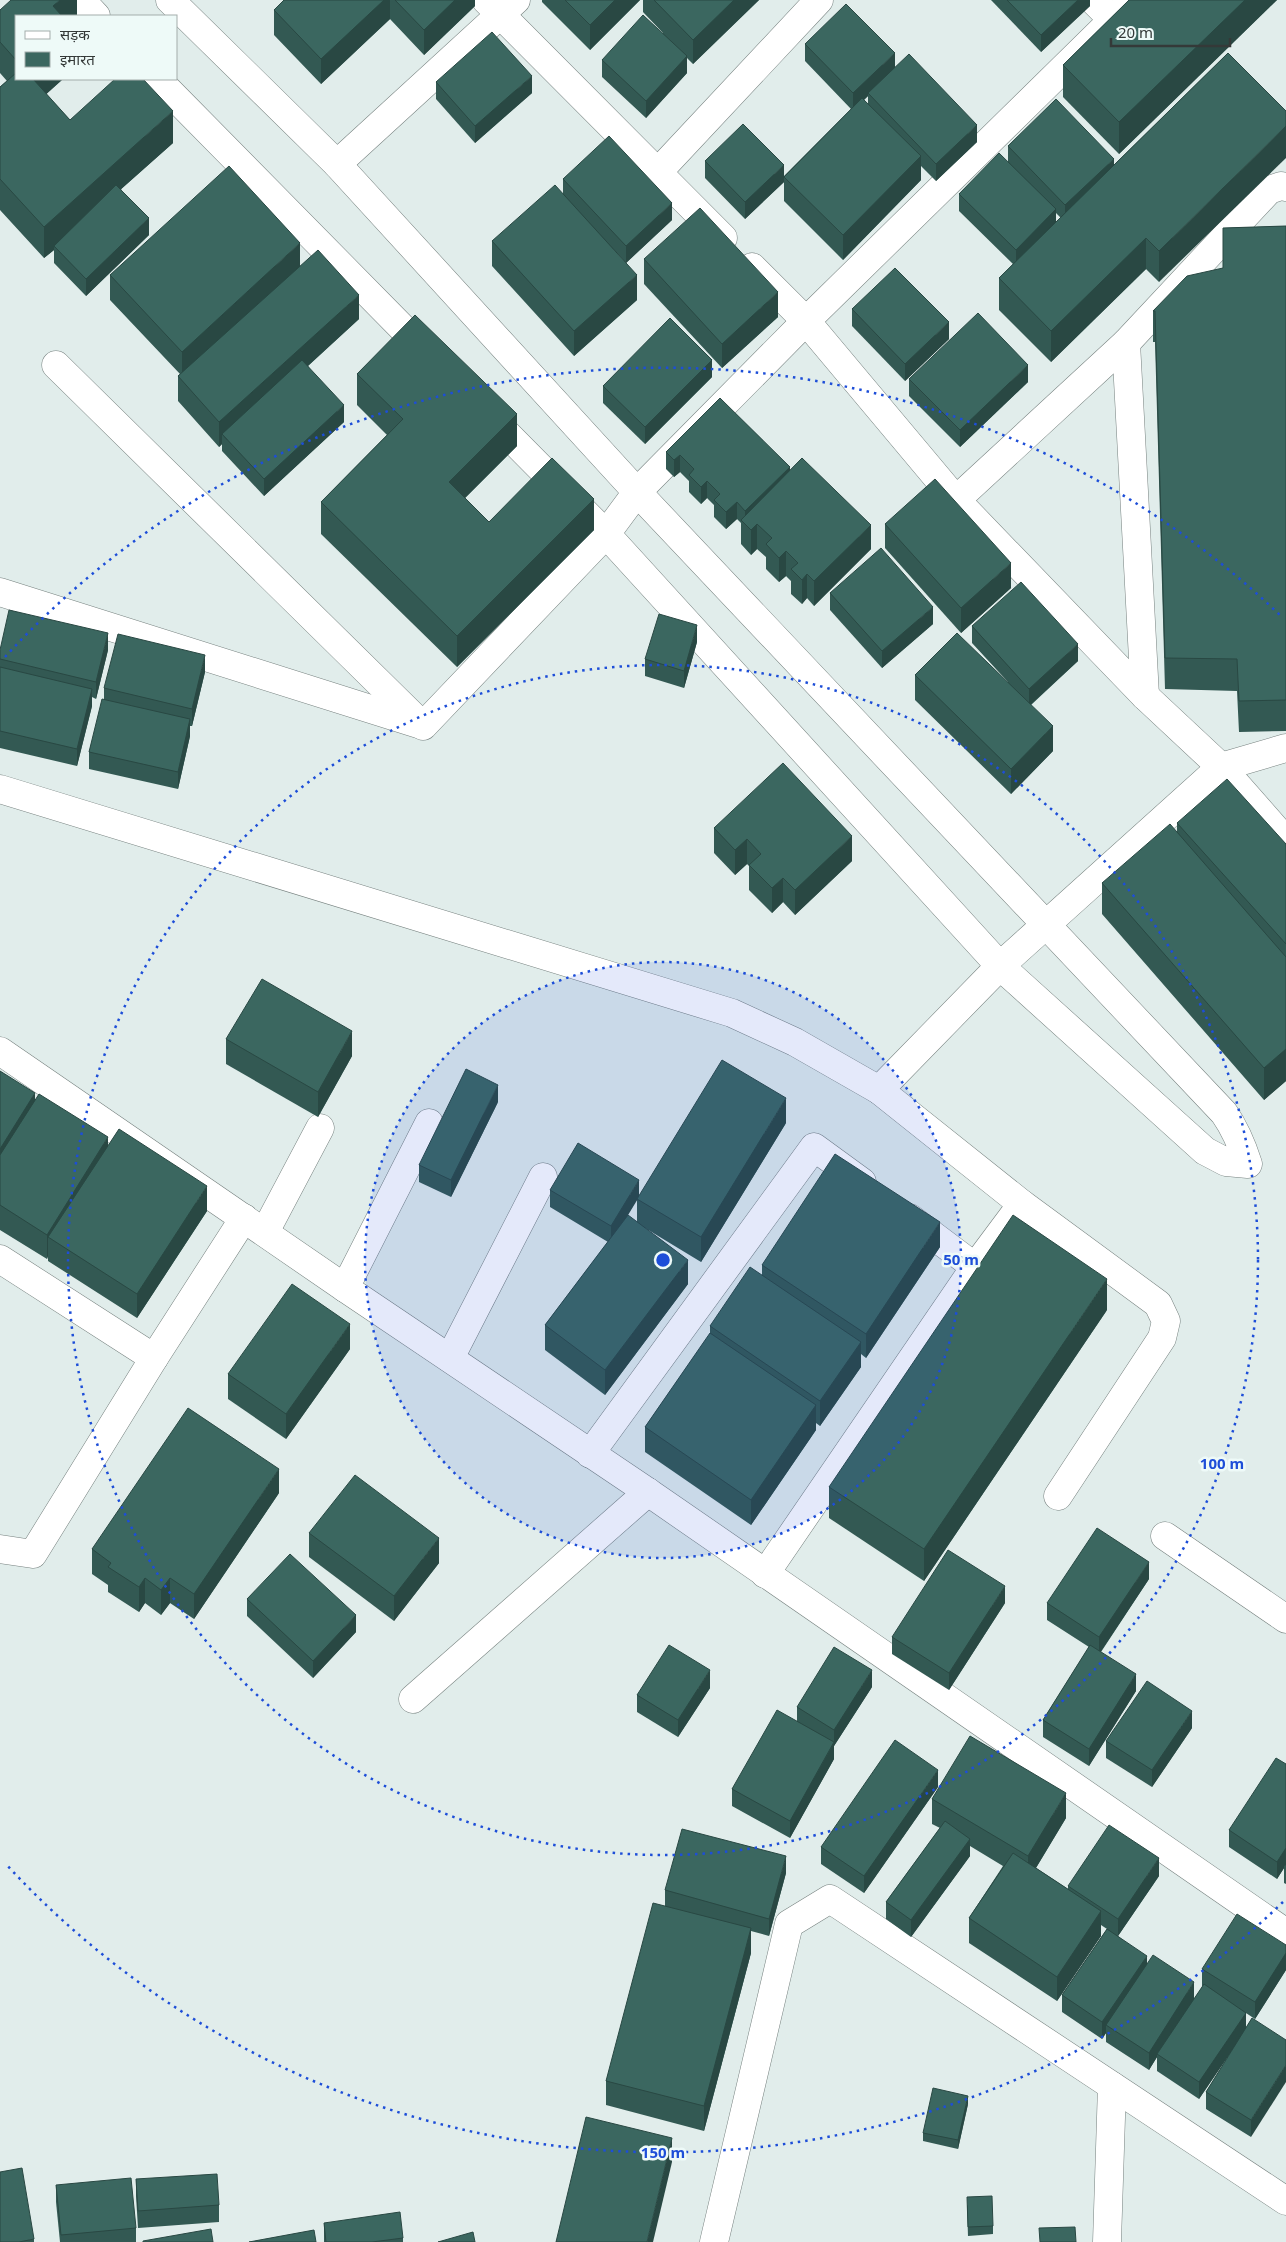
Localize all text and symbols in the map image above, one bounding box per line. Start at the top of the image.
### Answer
legend [15,15,178,80]
scale bar [1111,15,1230,47]
text: 20 m [1118,22,1153,42]
text: सड़क [60,24,90,44]
text: इमारत [60,49,95,69]
text: 50 m [943,1249,979,1269]
centre of rings [654,1251,672,1269]
text: 100 m [1200,1453,1244,1473]
text: 150 m [641,2142,685,2162]

